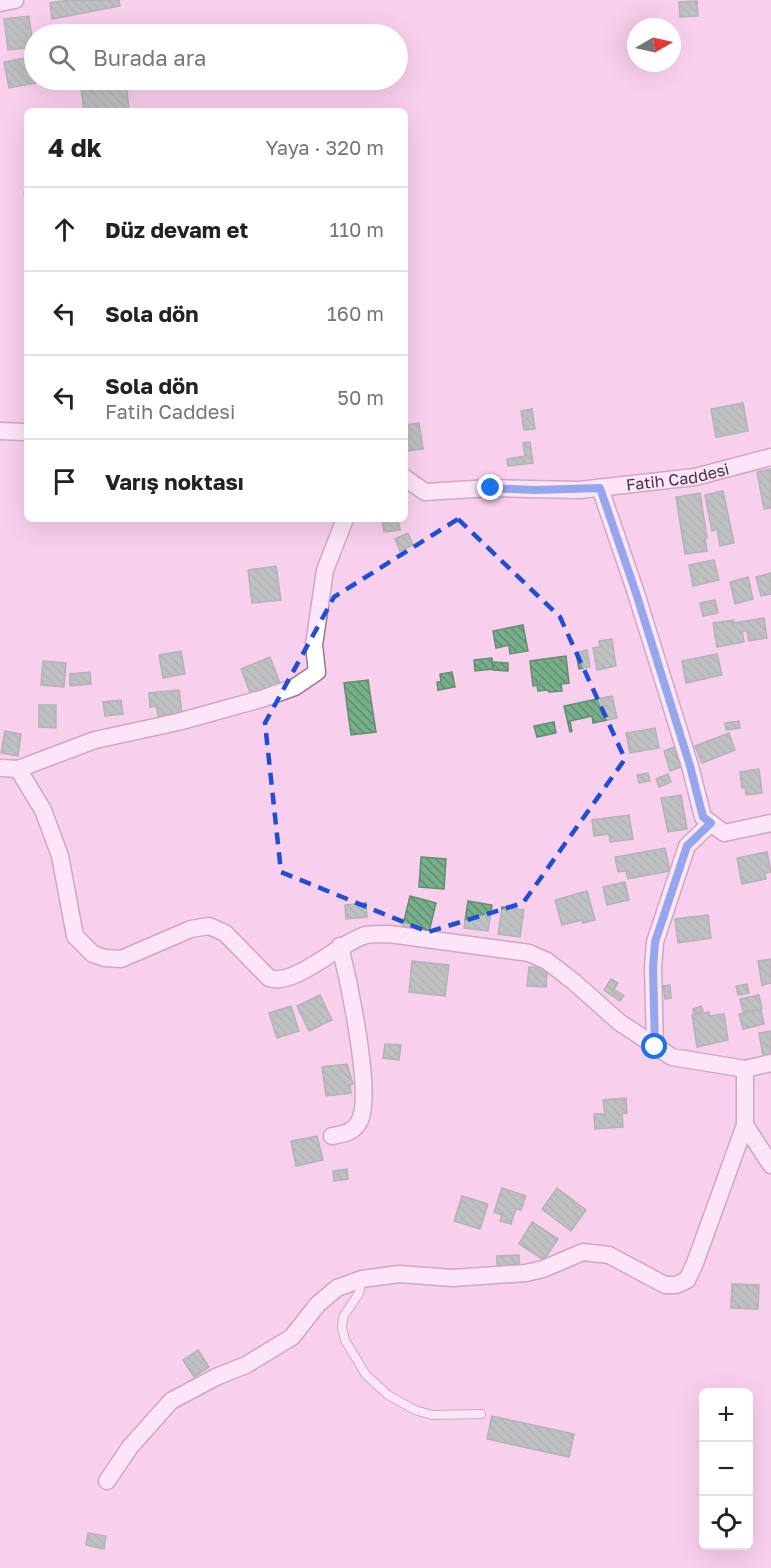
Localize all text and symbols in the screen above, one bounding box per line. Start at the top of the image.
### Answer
north arrow [627,18,681,72]
search box [24,24,408,90]
icon: search [45,41,78,74]
text: Burada ara [93,44,207,71]
text: 4 dk [48,132,102,163]
text: Yaya · 320 m [266,135,384,159]
icon: ahead [48,213,81,246]
text: Düz devam et [105,216,248,243]
text: 110 m [330,217,384,241]
icon: left [48,297,81,330]
text: Sola dön [105,300,199,327]
text: 160 m [327,301,384,325]
text: Sola dön [105,372,199,399]
icon: left [48,381,81,414]
text: 50 m [337,385,384,409]
text: Fatih Caddesi [105,399,235,423]
street label: Fatih Caddesi [625,458,731,495]
icon: arrive [48,465,81,498]
text: Varış noktası [105,468,244,495]
route end [477,474,503,500]
route start [641,1033,667,1059]
map controls [699,1388,753,1550]
button: + [699,1388,753,1442]
button: − [699,1442,753,1496]
button: locate [699,1496,753,1550]

